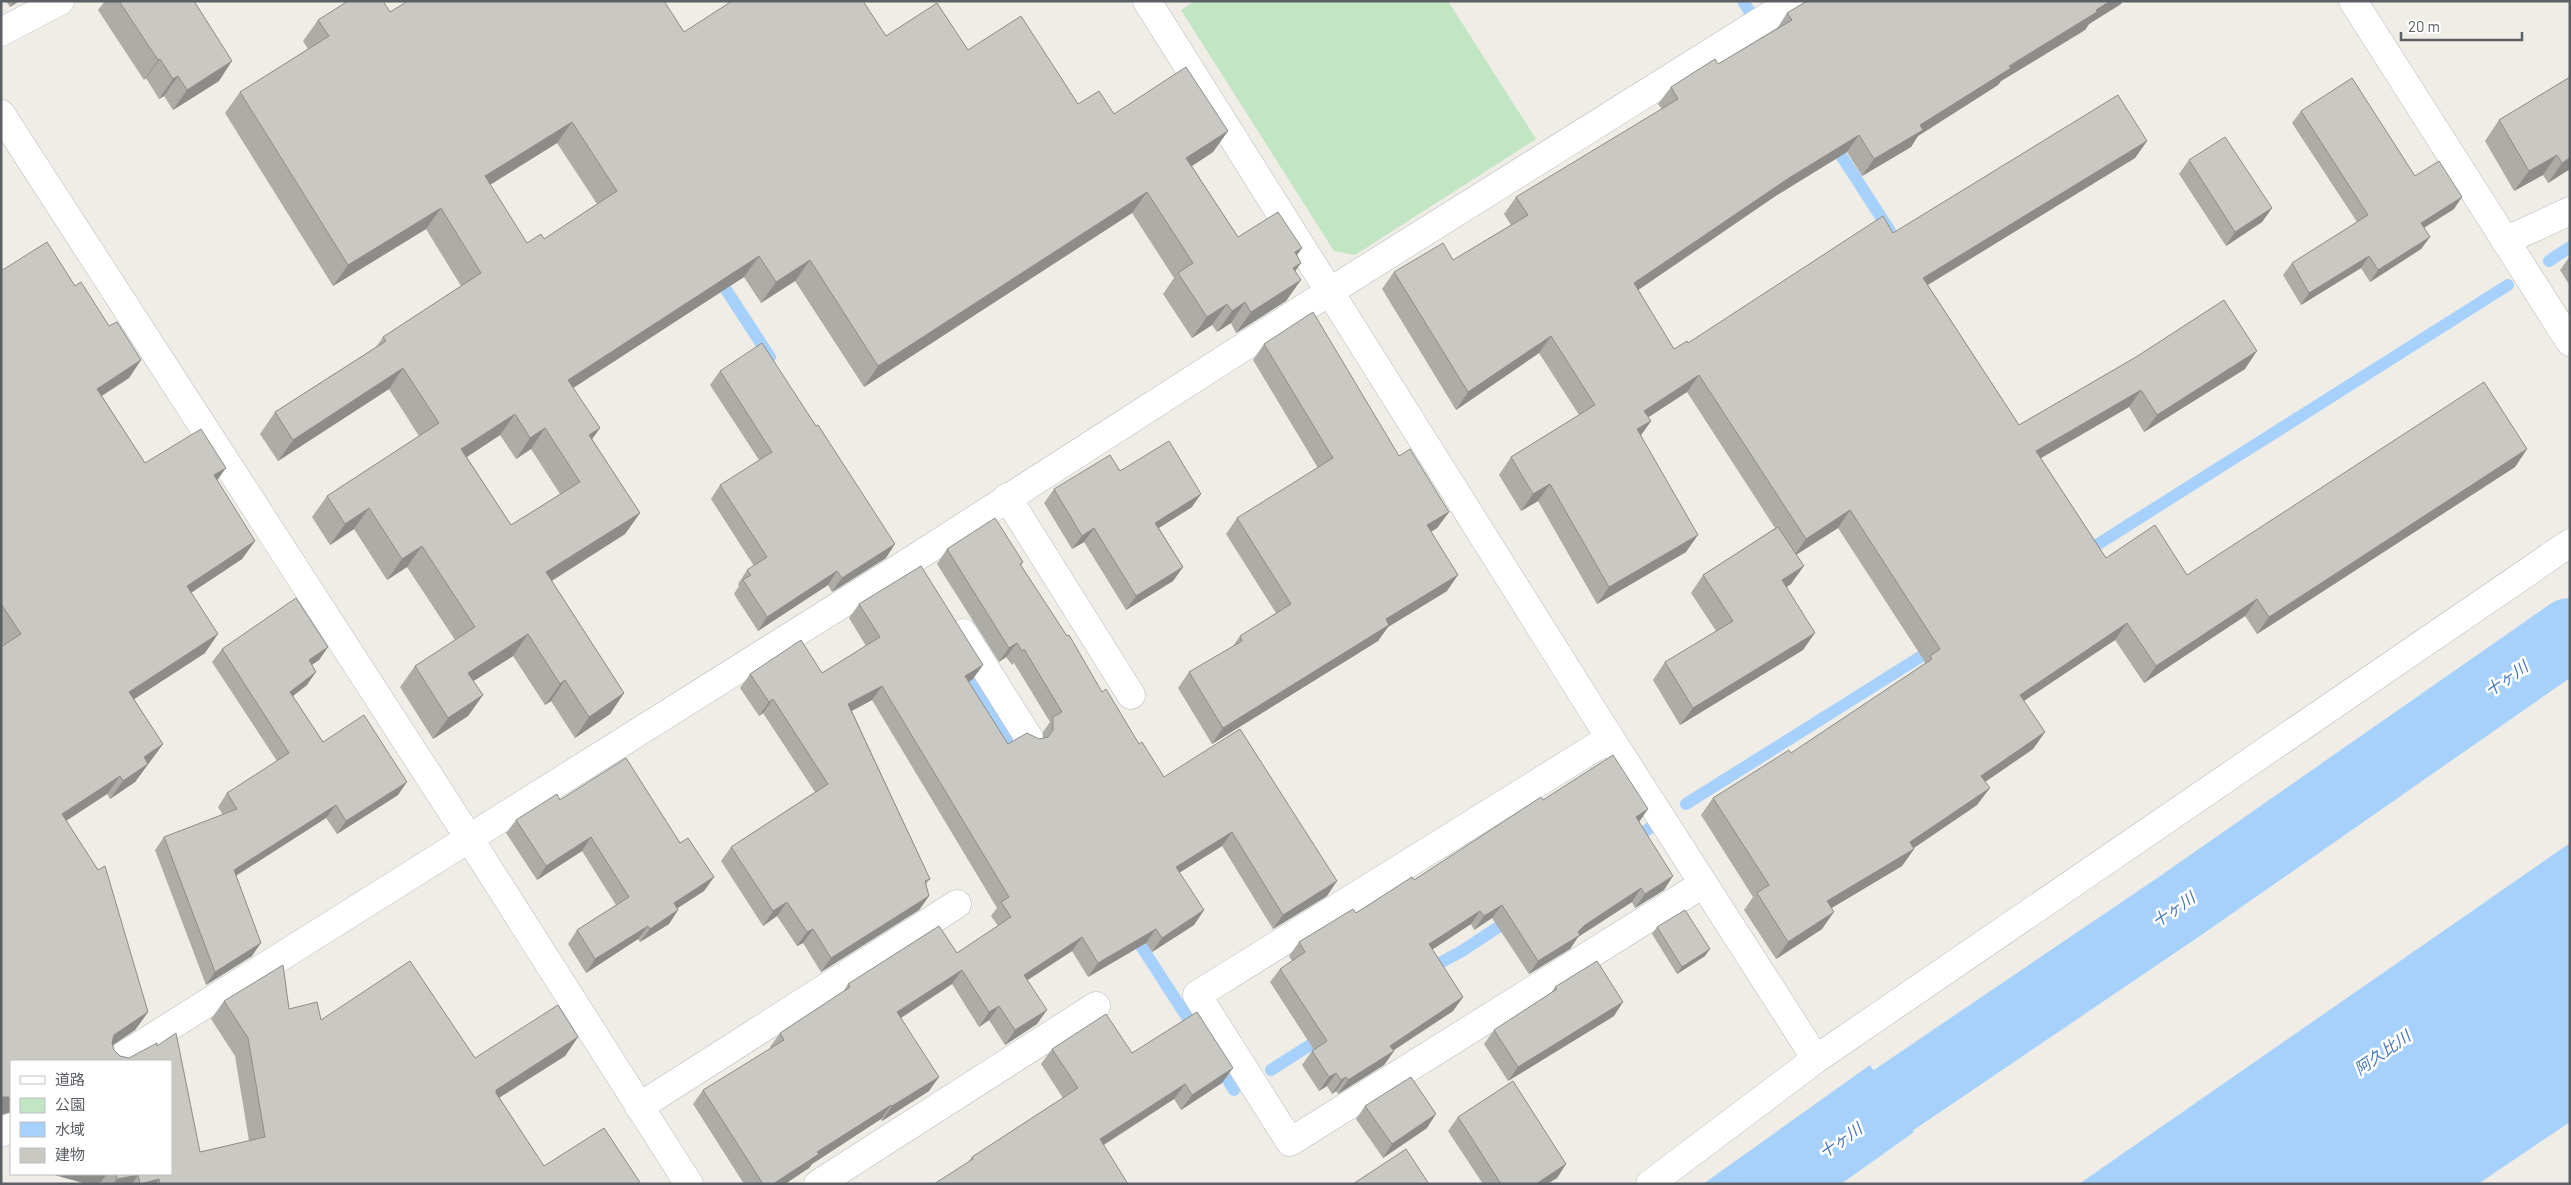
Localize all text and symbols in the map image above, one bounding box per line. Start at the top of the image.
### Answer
scale bar [2401,10,2522,42]
text: 20 m [2408,17,2440,35]
water label: 十ヶ川 [2481,655,2533,700]
water label: 十ヶ川 [2148,886,2200,931]
water label: 阿久比川 [2350,1025,2415,1078]
legend [10,1060,172,1175]
text: 道路 [55,1070,85,1088]
text: 公園 [55,1095,85,1113]
water label: 十ヶ川 [1815,1117,1867,1162]
text: 水域 [55,1120,85,1138]
text: 建物 [55,1145,85,1163]

